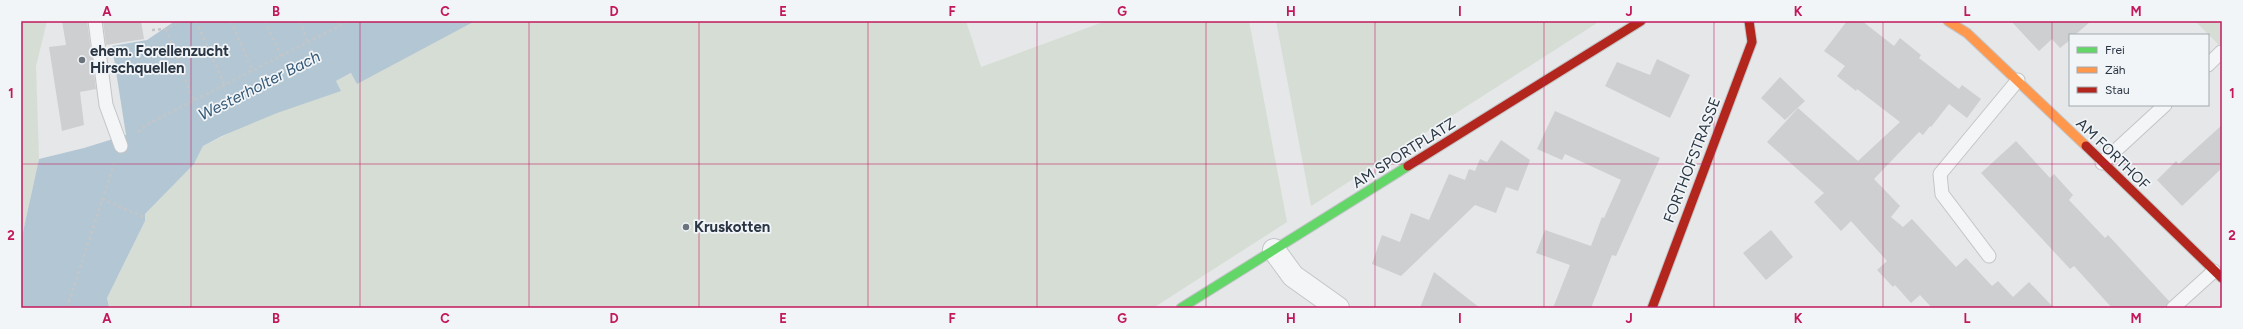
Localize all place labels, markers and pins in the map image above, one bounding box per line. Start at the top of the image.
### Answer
place label: ehem. Forellenzucht Hirschquellen [90,42,229,77]
marker: ehem. Forellenzucht Hirschquellen [77,55,87,65]
place label: Kruskotten [694,218,770,236]
marker: Kruskotten [681,222,691,232]

